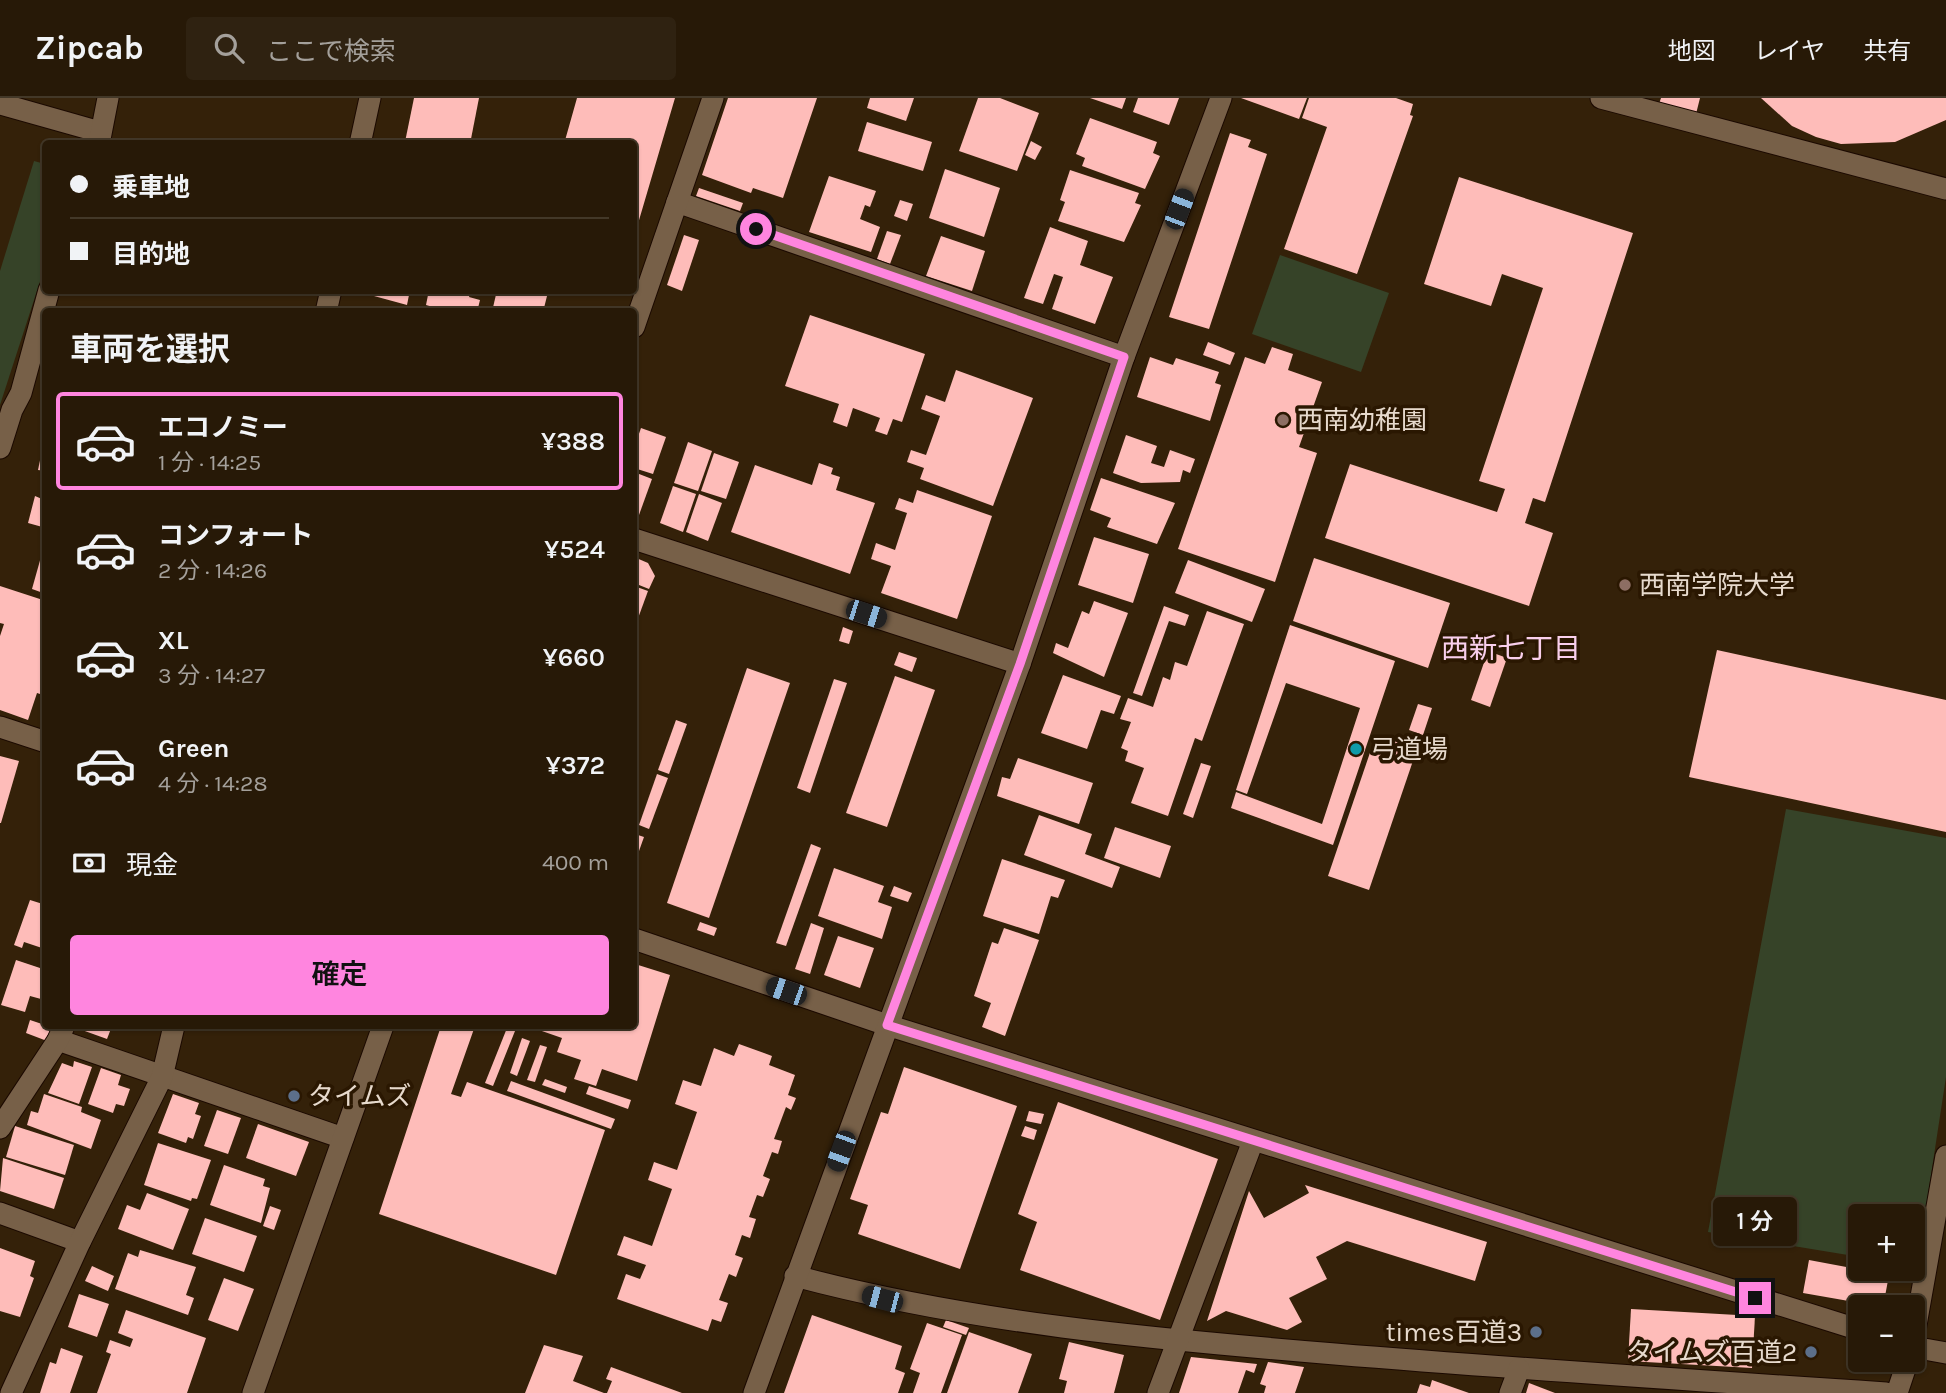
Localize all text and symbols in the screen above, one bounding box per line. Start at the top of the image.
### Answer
search box [186,17,676,80]
text: Zipcab [35,29,144,67]
icon: search [210,29,248,67]
text: ここで検索 [266,36,396,67]
text: 地図 [1668,37,1716,65]
text: レイヤ [1754,37,1825,65]
text: 共有 [1863,37,1911,65]
text: 乗車地 [112,172,190,203]
car [1162,186,1197,232]
route start [740,213,772,245]
text: 目的地 [112,239,190,270]
text: 車両を選択 [70,331,230,368]
place label: 西南幼稚園 [1297,405,1427,436]
icon: car [74,410,137,473]
text: エコノミー [158,412,288,443]
marker: 西南幼稚園 [1275,412,1291,428]
text: ¥388 [541,426,605,457]
text: 1 分 · 14:25 [158,449,261,476]
icon: car [74,518,137,581]
text: コンフォート [158,520,313,551]
text: ¥524 [544,534,605,565]
text: 2 分 · 14:26 [158,557,267,584]
place label: 西南学院大学 [1639,570,1795,601]
marker: 西南学院大学 [1617,577,1633,593]
car [843,598,890,630]
text: XL [158,625,189,656]
icon: car [74,626,137,689]
district label: 西新七丁目 [1441,632,1581,665]
text: ¥660 [543,642,605,673]
text: 3 分 · 14:27 [158,662,265,689]
text: Green [158,733,230,764]
icon: car [74,734,137,797]
place label: 弓道場 [1370,734,1448,765]
marker: 弓道場 [1348,741,1364,757]
text: ¥372 [546,750,605,781]
text: 4 分 · 14:28 [158,770,268,797]
icon: cash [70,844,108,882]
text: 400 m [542,849,609,876]
text: 現金 [126,850,178,881]
button: 確定 [70,935,609,1015]
car [763,974,810,1008]
place label: タイムズ [308,1081,411,1112]
marker: タイムズ [286,1088,302,1104]
car [824,1128,859,1174]
callout: 1 分 [1713,1196,1797,1246]
map controls [1848,1204,1925,1372]
button: + [1848,1204,1925,1281]
text: 1 分 [1737,1208,1773,1235]
route end [1739,1282,1771,1314]
car [859,1283,906,1315]
button: − [1848,1295,1925,1372]
place label: times百道3 [1386,1317,1522,1348]
marker: times百道3 [1528,1324,1544,1340]
place label: タイムズ百道2 [1626,1337,1797,1368]
marker: タイムズ百道2 [1803,1344,1819,1360]

